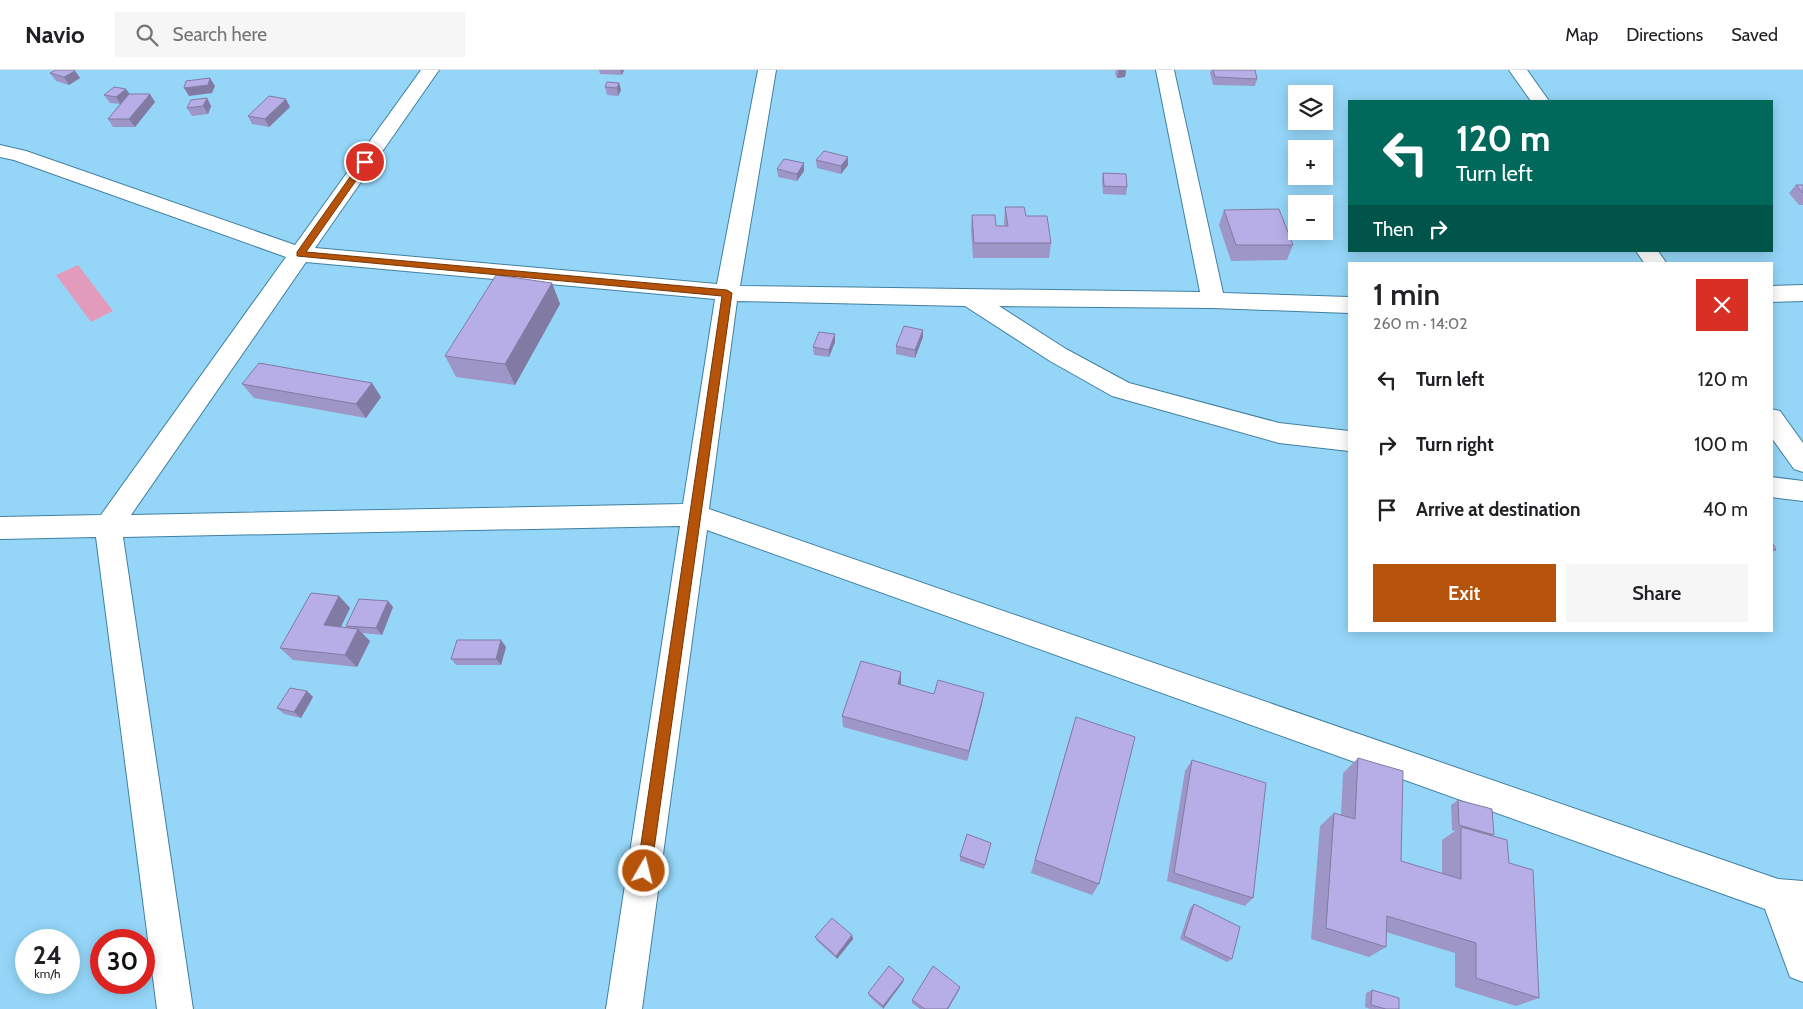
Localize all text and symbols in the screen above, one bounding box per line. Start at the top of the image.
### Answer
search box [115,12,465,57]
text: Navio [25,20,85,49]
icon: search [133,21,161,49]
text: Search here [173,23,267,46]
text: Map [1565,24,1598,46]
text: Directions [1626,24,1703,46]
text: Saved [1731,24,1778,46]
map controls [1288,85,1333,240]
button: layers [1288,85,1333,130]
text: 120 m [1456,117,1550,160]
icon: left [1373,120,1438,185]
button: + [1288,140,1333,185]
pin [344,141,386,183]
icon: arrive [351,148,379,176]
text: Turn left [1456,160,1533,187]
button: − [1288,195,1333,240]
icon: right [1424,215,1452,243]
text: Then [1373,218,1414,241]
text: 1 min [1373,276,1440,313]
button: close [1696,279,1748,331]
text: 260 m · 14:02 [1373,314,1468,333]
icon: left [1373,366,1401,394]
text: Turn left [1416,368,1484,391]
text: 120 m [1698,368,1748,391]
icon: right [1373,431,1401,459]
text: Turn right [1416,433,1494,456]
text: 100 m [1694,433,1748,456]
icon: arrive [1373,496,1401,524]
text: Arrive at destination [1416,498,1580,521]
text: 40 m [1703,498,1748,521]
button: Exit [1373,564,1556,622]
button: Share [1566,564,1748,622]
position arrow [617,844,669,896]
speed limit sign: 30 [90,929,155,994]
text: 24 [33,940,62,970]
text: km/h [34,966,61,981]

